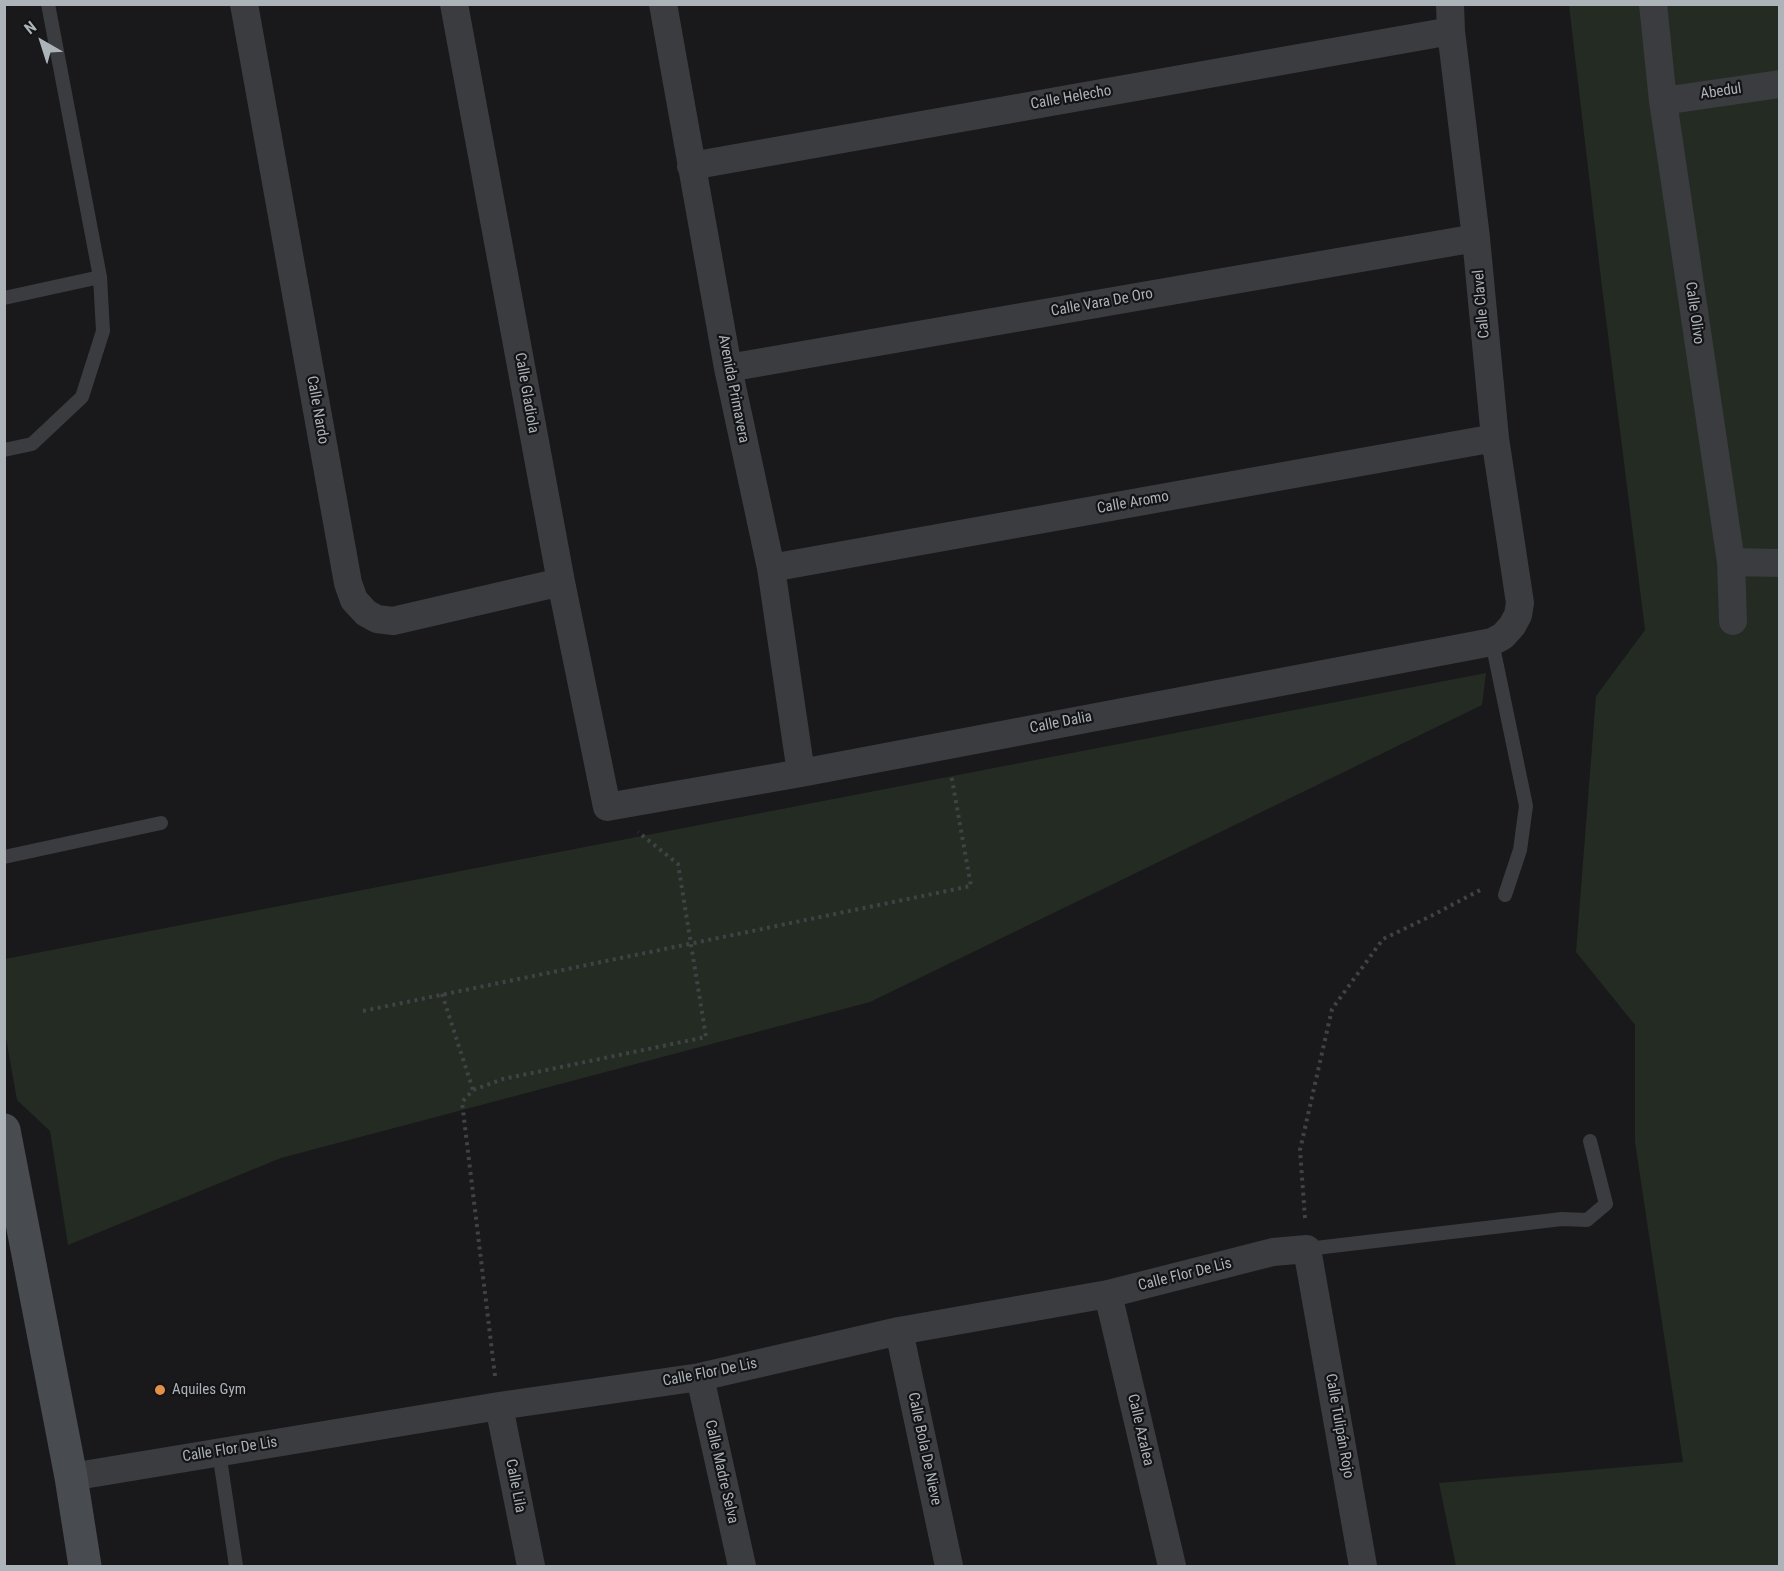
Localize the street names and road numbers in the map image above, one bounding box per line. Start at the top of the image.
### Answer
street label: Abedul [1699,80,1743,104]
street label: Calle Helecho [1029,82,1113,114]
street label: Calle Clavel [1470,269,1494,339]
street label: Calle Olivo [1681,281,1707,345]
street label: Calle Vara De Oro [1050,285,1154,321]
street label: Avenida Primavera [714,333,752,445]
street label: Calle Gladiola [510,351,542,435]
street label: Calle Nardo [302,374,332,446]
street label: Calle Aromo [1096,488,1170,518]
street label: Calle Dalia [1028,708,1094,738]
street label: Calle Flor De Lis [1136,1255,1234,1295]
street label: Calle Flor De Lis [661,1355,759,1391]
street label: Calle Tulipán Rojo [1321,1372,1357,1480]
street label: Calle Bola De Nieve [903,1391,945,1507]
street label: Calle Azalea [1123,1392,1157,1468]
street label: Calle Madre Selva [700,1419,742,1525]
street label: Calle Flor De Lis [181,1434,279,1466]
street label: Calle Lila [501,1458,529,1514]

